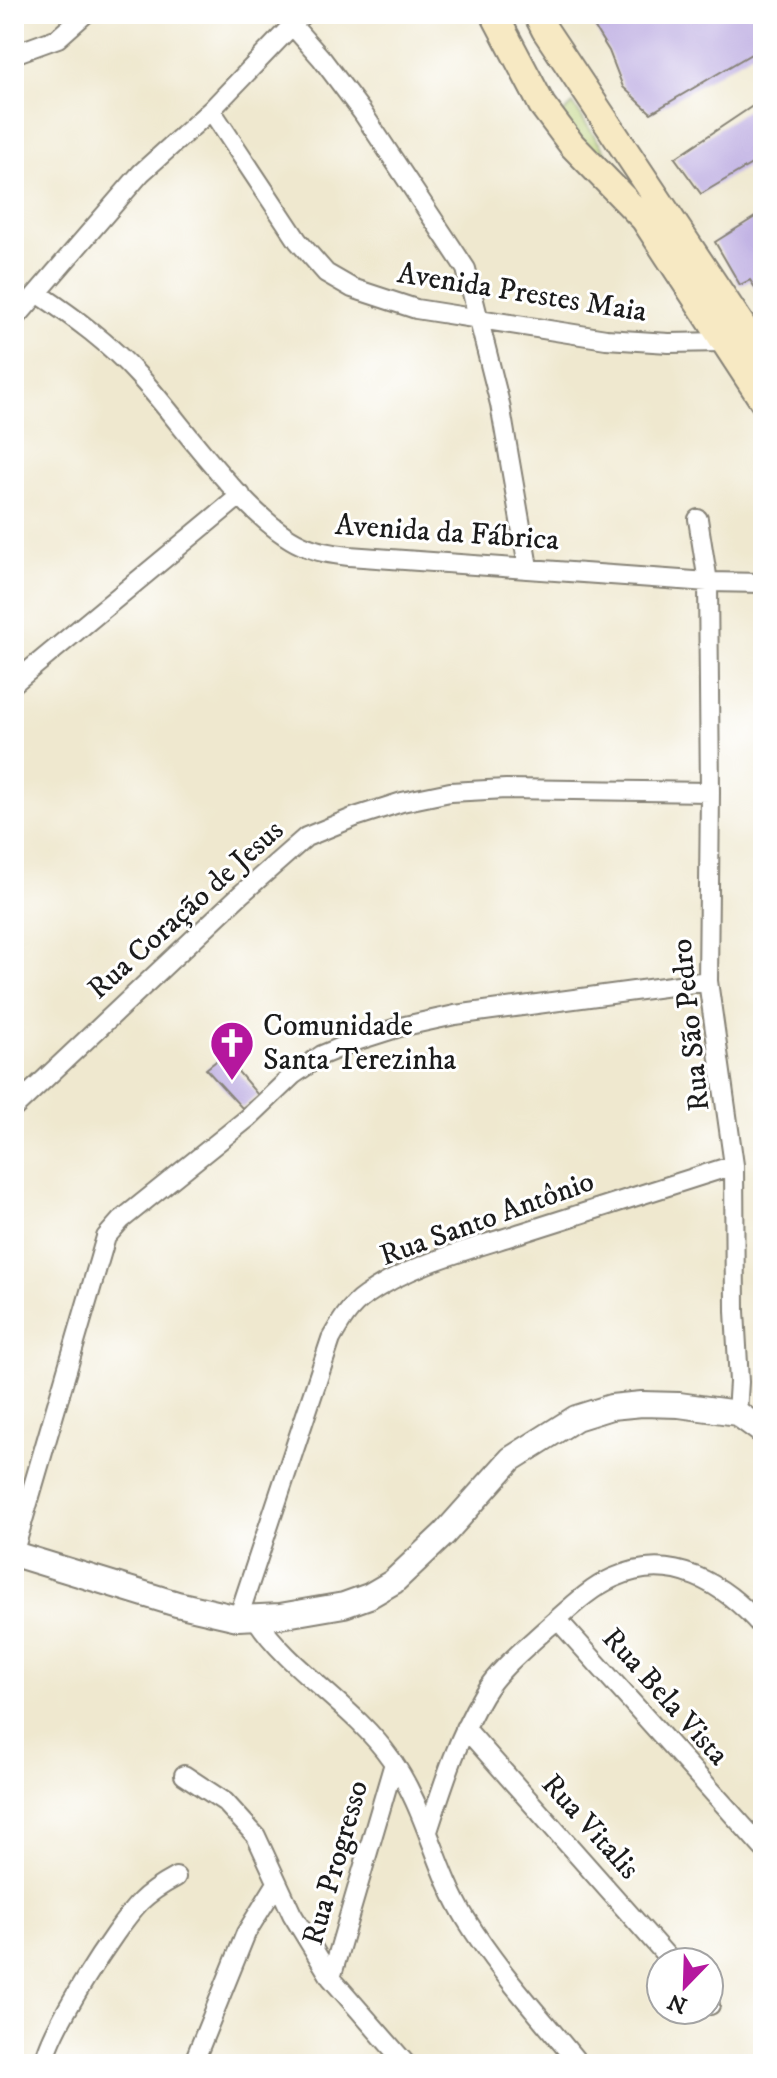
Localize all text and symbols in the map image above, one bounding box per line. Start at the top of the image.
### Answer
street label: Avenida Prestes Maia [395,255,649,331]
street label: Avenida da Fábrica [334,507,561,559]
street label: Rua Coração de Jesus [80,812,292,1008]
street label: Rua São Pedro [664,937,718,1113]
place label: Comunidade Santa Terezinha [263,1008,457,1079]
church icon: Comunidade Santa Terezinha [208,1019,256,1082]
street label: Rua Santo Antônio [375,1163,599,1275]
street label: Rua Bela Vista [594,1621,736,1774]
street label: Rua Vitalis [533,1767,647,1887]
street label: Rua Progresso [295,1776,377,1950]
north arrow [645,1946,725,2026]
text: N [664,1987,691,2019]

